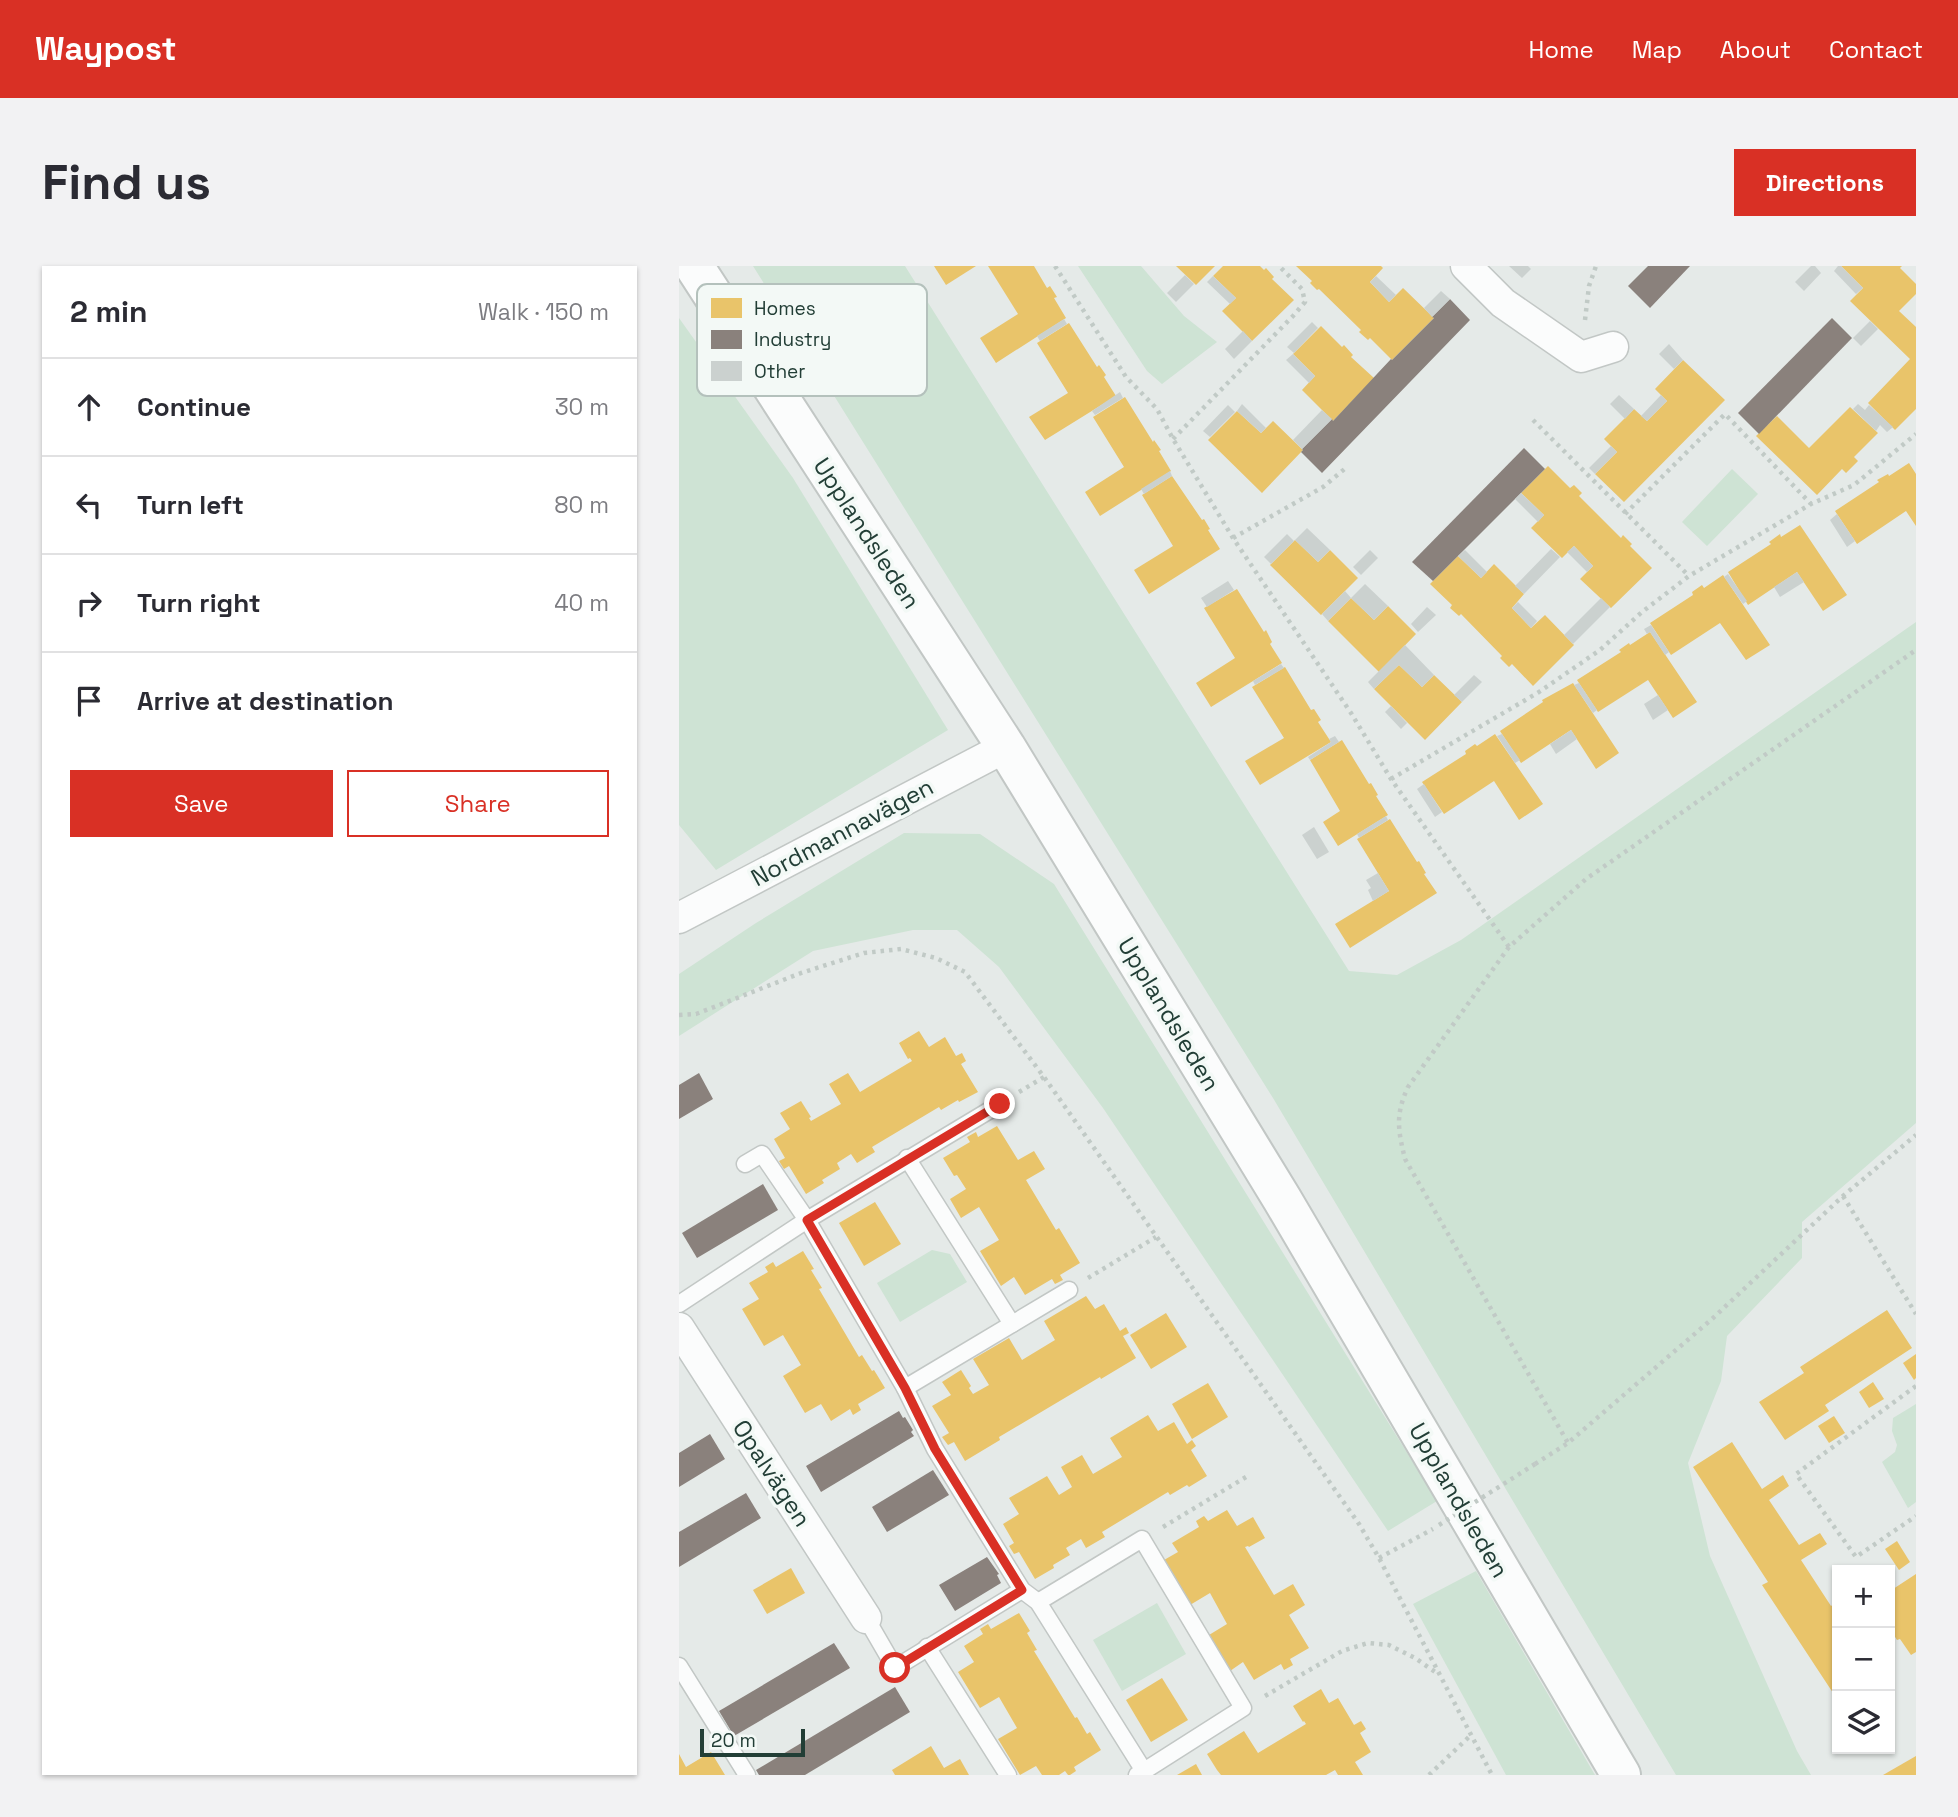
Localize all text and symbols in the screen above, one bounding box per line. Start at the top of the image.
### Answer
text: Waypost [35,28,177,70]
text: Home [1528,34,1594,65]
text: Map [1632,34,1682,65]
text: About [1720,34,1791,65]
text: Contact [1829,34,1923,65]
button: Directions [1734,149,1916,216]
text: Find us [42,151,211,213]
legend [697,284,927,396]
text: 2 min [70,292,148,331]
text: Homes [754,296,816,321]
text: Walk · 150 m [478,297,609,327]
text: Industry [754,327,831,352]
text: Other [754,359,806,384]
icon: ahead [70,388,108,426]
text: Continue [137,390,251,424]
text: 30 m [555,392,609,422]
street label: Upplandsleden [807,452,927,614]
icon: left [70,486,108,524]
text: Turn left [137,488,244,522]
text: 80 m [554,490,609,520]
icon: right [70,584,108,622]
text: Turn right [137,586,261,620]
text: 40 m [554,588,609,618]
icon: arrive [70,682,108,720]
text: Arrive at destination [137,684,394,718]
button: Save [70,770,333,837]
button: Share [347,770,609,837]
street label: Nordmannavägen [745,771,939,893]
street label: Upplandsleden [1111,932,1227,1096]
route end [984,1088,1015,1119]
street label: Opalvägen [726,1414,818,1532]
street label: Upplandsleden [1402,1417,1516,1583]
map controls [1832,1565,1895,1754]
button: + [1832,1565,1895,1628]
button: − [1832,1628,1895,1691]
route start [879,1652,910,1683]
button: layers [1832,1691,1895,1754]
scale bar [700,1726,805,1758]
text: 20 m [711,1728,756,1753]

